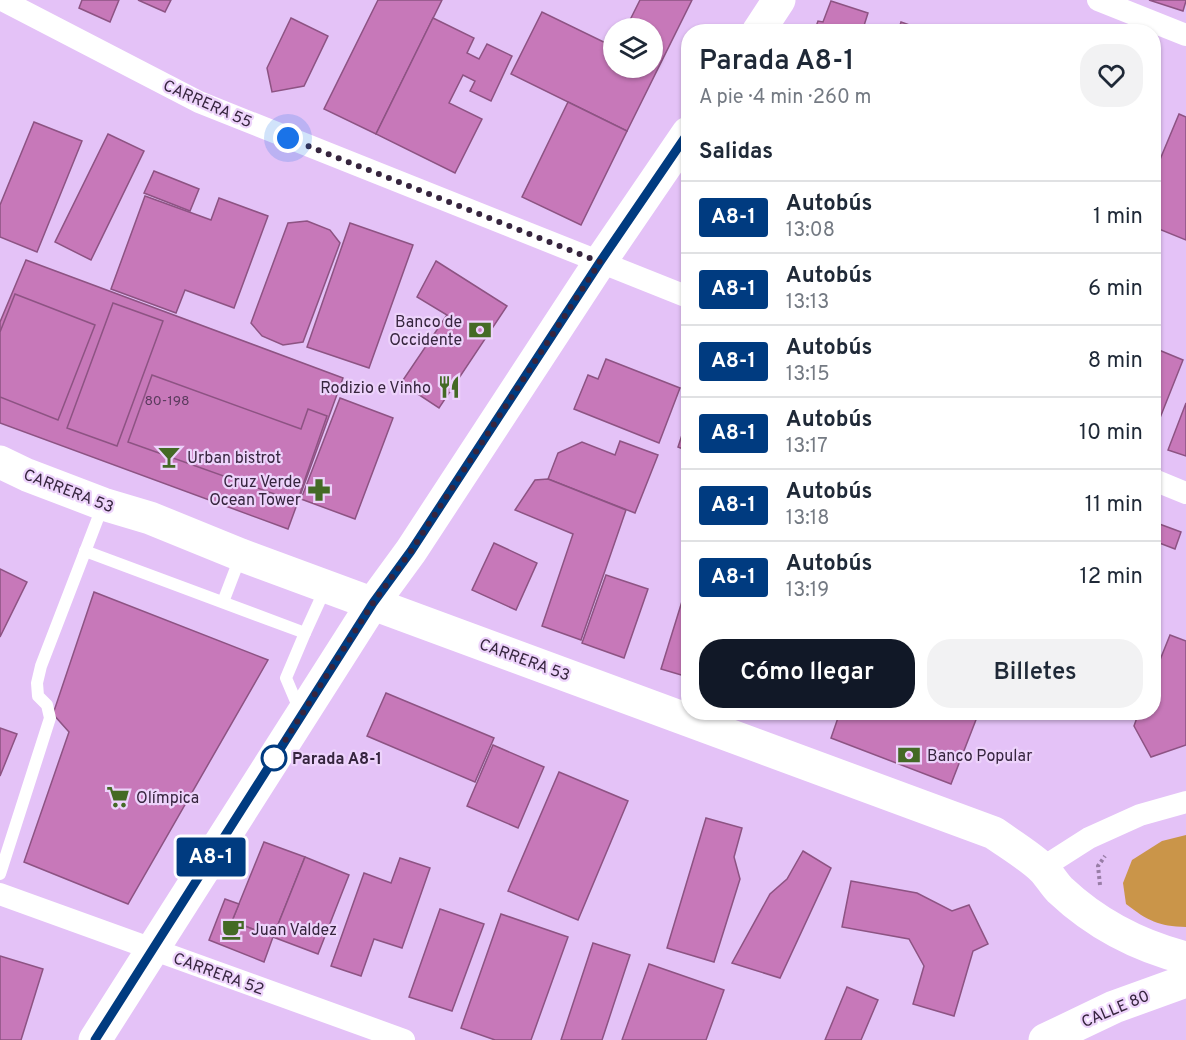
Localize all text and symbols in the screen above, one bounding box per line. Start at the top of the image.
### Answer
map controls [603,18,663,78]
button: layers [603,18,663,78]
text: Parada A8-1 [699,44,854,80]
button: heart [1080,44,1143,107]
street label: CARRERA 55 [160,76,255,133]
text: A pie · 4 min · 260 m [699,85,871,111]
your location [273,123,303,153]
text: Salidas [699,139,773,166]
text: Autobús [786,191,872,218]
text: A8-1 [711,204,756,231]
text: 1 min [1093,204,1143,231]
text: 13:08 [786,218,835,244]
text: Autobús [786,263,872,290]
text: A8-1 [711,276,756,303]
text: 6 min [1088,276,1143,303]
text: 13:13 [786,290,829,316]
place label: Banco de Occidente [389,313,462,351]
bank icon: Banco de Occidente [467,317,493,343]
text: Autobús [786,335,872,362]
text: A8-1 [711,348,756,375]
text: 8 min [1088,348,1143,375]
text: 13:15 [786,362,830,388]
restaurant icon: Rodizio e Vinho [436,374,462,400]
place label: Rodizio e Vinho [320,379,431,399]
house number: 80-198 [144,393,190,410]
text: Autobús [786,407,872,434]
text: A8-1 [711,420,756,447]
text: 10 min [1079,420,1143,447]
text: 13:17 [786,434,828,460]
bar icon: Urban bistrot [156,444,182,470]
place label: Urban bistrot [187,449,281,469]
street label: CARRERA 53 [20,465,116,518]
place label: Cruz Verde Ocean Tower [209,473,301,511]
pharmacy icon: Cruz Verde Ocean Tower [306,477,332,503]
text: Autobús [786,479,872,506]
text: A8-1 [711,492,756,519]
text: 11 min [1085,492,1143,519]
text: 13:18 [786,506,830,532]
text: Autobús [786,551,872,578]
text: A8-1 [711,564,756,591]
text: 12 min [1080,564,1143,591]
text: 13:19 [786,578,829,604]
street label: CARRERA 53 [476,635,572,687]
button: Cómo llegar [699,639,915,708]
button: Billetes [927,639,1143,708]
bank icon: Banco Popular [896,742,922,768]
marker: Parada A8-1 [261,745,287,771]
place label: Banco Popular [927,747,1032,767]
place label: Parada A8-1 [292,750,382,770]
supermarket icon: Olímpica [105,784,131,810]
place label: Olímpica [136,789,199,809]
line badge: A8-1 [169,838,253,876]
text: A8-1 [189,844,233,871]
cafe icon: Juan Valdez [220,916,246,942]
place label: Juan Valdez [251,921,337,941]
street label: CARRERA 52 [170,949,266,1001]
street label: CALLE 80 [1079,987,1153,1033]

